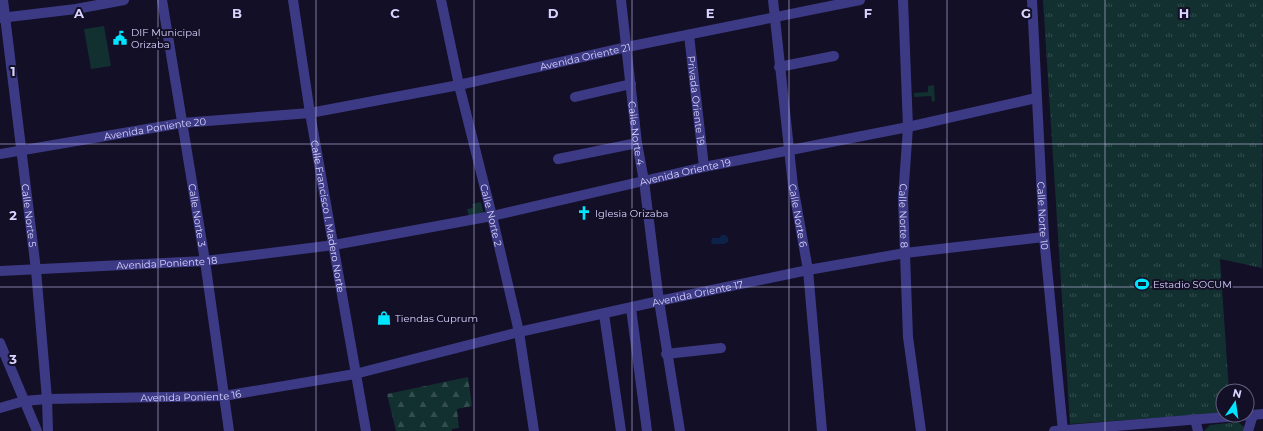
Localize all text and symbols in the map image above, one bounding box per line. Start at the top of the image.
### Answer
text: A [73,5,85,21]
text: B [232,5,242,21]
text: C [390,5,400,21]
text: D [548,5,559,21]
text: E [706,5,715,21]
text: F [864,5,872,21]
text: G [1021,5,1031,21]
text: H [1179,5,1189,21]
place label: DIF Municipal Orizaba [131,26,201,51]
public building icon: DIF Municipal Orizaba [112,30,128,46]
street label: Avenida Oriente 21 [539,40,632,74]
street label: Privada Oriente 19 [684,55,708,146]
text: 1 [10,63,16,79]
street label: Calle Norte 4 [625,100,647,167]
street label: Avenida Poniente 20 [103,115,207,143]
street label: Calle Francisco I. Madero Norte [308,139,347,293]
street label: Avenida Oriente 19 [638,156,732,189]
street label: Calle Norte 10 [1034,181,1051,251]
street label: Calle Norte 5 [19,183,39,248]
street label: Calle Norte 3 [185,183,209,248]
street label: Calle Norte 2 [477,183,505,248]
street label: Calle Norte 6 [786,183,810,248]
street label: Calle Norte 8 [896,183,911,248]
church icon: Iglesia Orizaba [576,205,592,221]
text: 2 [9,207,17,223]
place label: Iglesia Orizaba [595,207,668,220]
street label: Avenida Poniente 18 [116,254,218,272]
sports icon: Estadio SOCUM [1134,276,1150,292]
street label: Avenida Oriente 17 [651,278,745,309]
place label: Estadio SOCUM [1153,278,1232,291]
shop icon: Tiendas Cuprum [376,310,392,326]
place label: Tiendas Cuprum [395,312,478,325]
text: 3 [8,351,17,367]
north arrow [1215,383,1255,423]
text: N [1231,385,1243,401]
street label: Avenida Poniente 16 [140,387,242,404]

